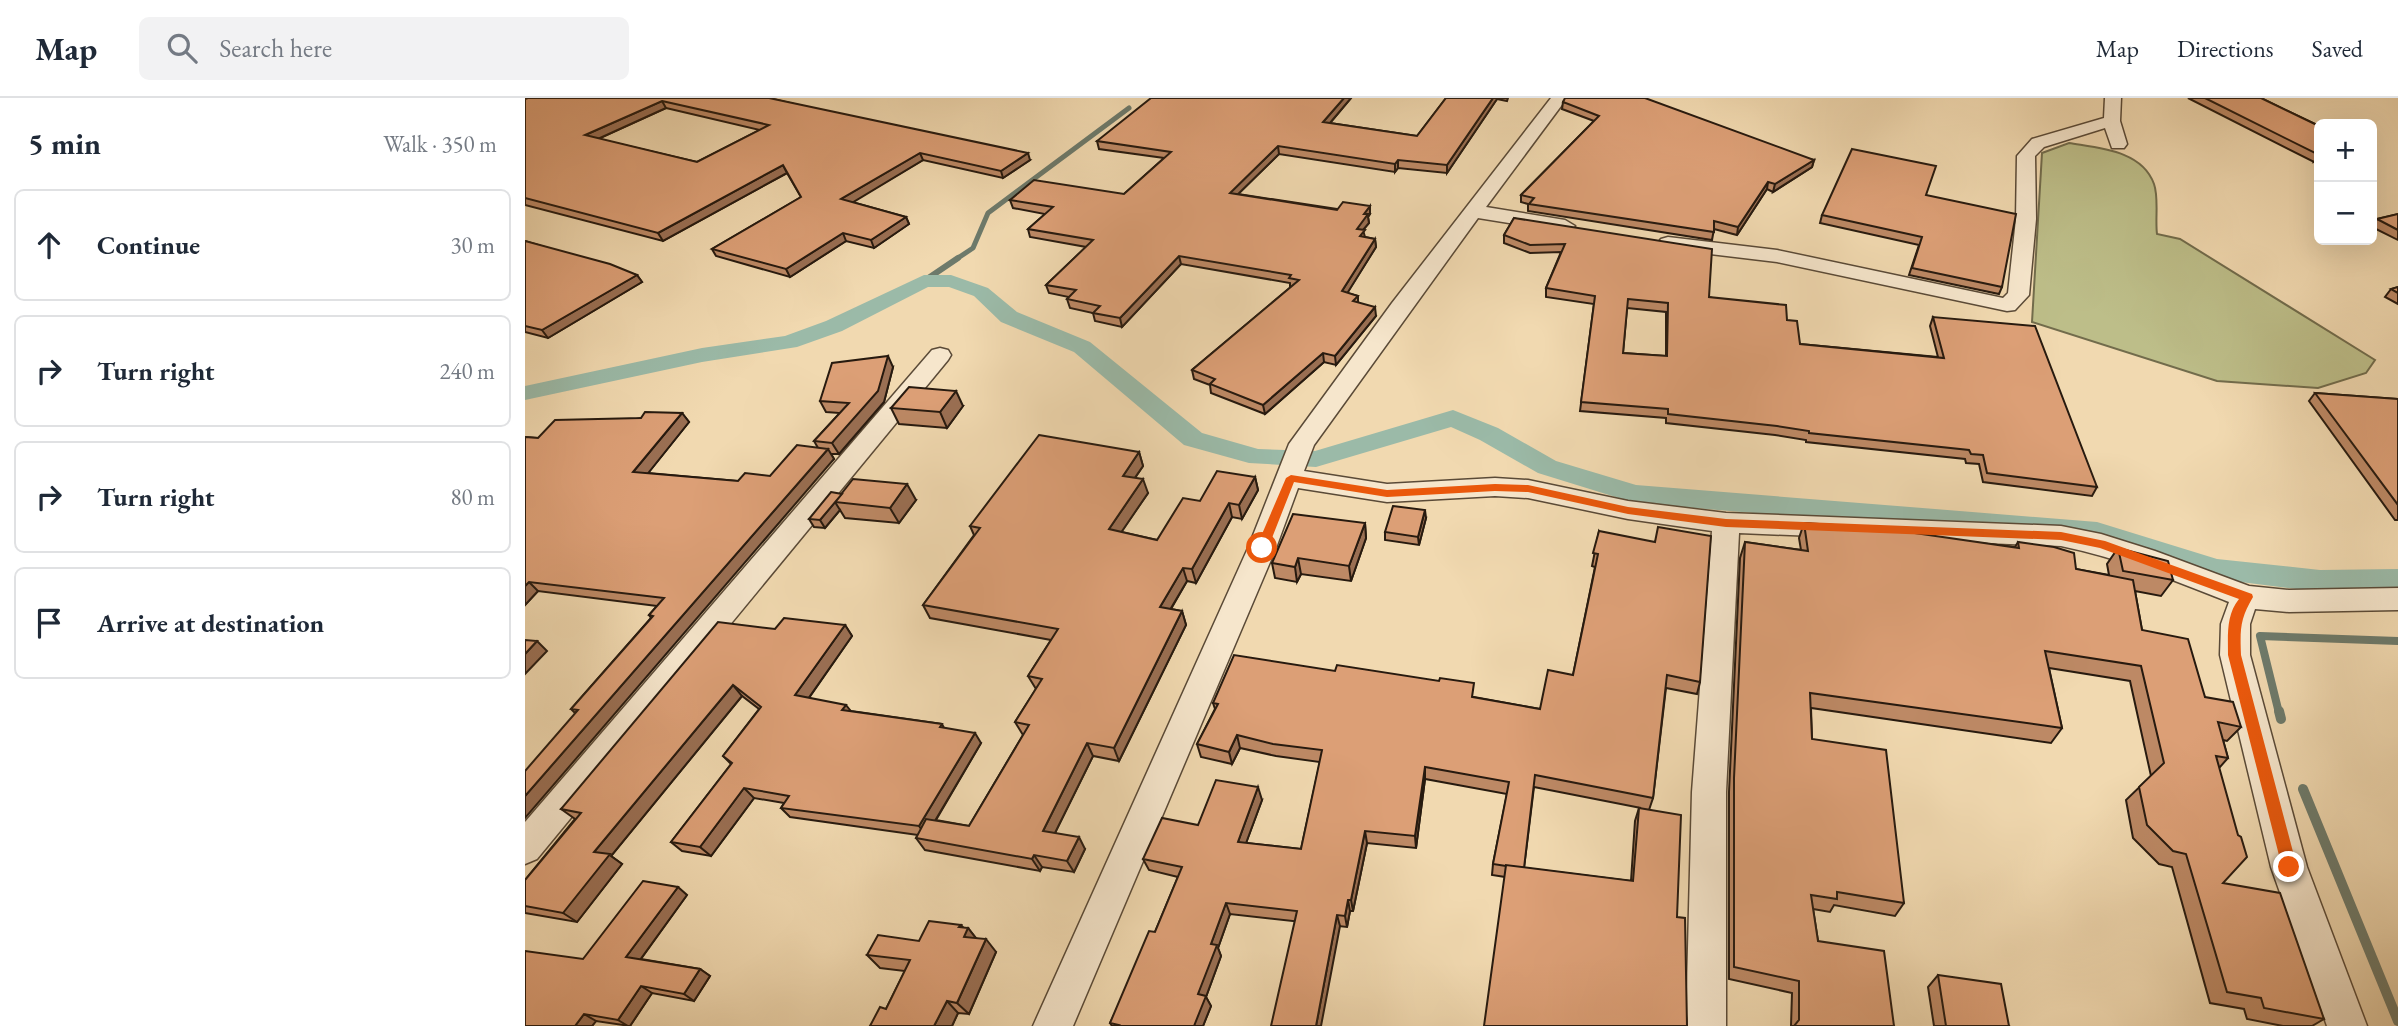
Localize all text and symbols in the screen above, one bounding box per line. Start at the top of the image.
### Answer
search box [139,17,629,80]
text: Map [35,27,97,70]
icon: search [163,29,201,67]
text: Search here [219,31,332,65]
text: Map [2096,33,2139,64]
text: Directions [2177,33,2274,64]
text: Saved [2312,33,2363,64]
map controls [2314,119,2377,245]
button: + [2314,119,2377,182]
text: 5 min [28,124,101,163]
text: Walk · 350 m [383,129,497,159]
button: − [2314,182,2377,245]
icon: ahead [30,226,68,264]
text: Continue [97,228,200,262]
text: 30 m [450,230,495,260]
icon: right [30,352,68,390]
text: Turn right [97,354,215,388]
text: 240 m [439,356,495,386]
icon: right [30,478,68,516]
text: Turn right [97,480,215,514]
text: 80 m [450,482,495,512]
route start [1246,532,1277,563]
icon: arrive [30,604,68,642]
text: Arrive at destination [97,606,324,640]
route end [2273,851,2304,882]

